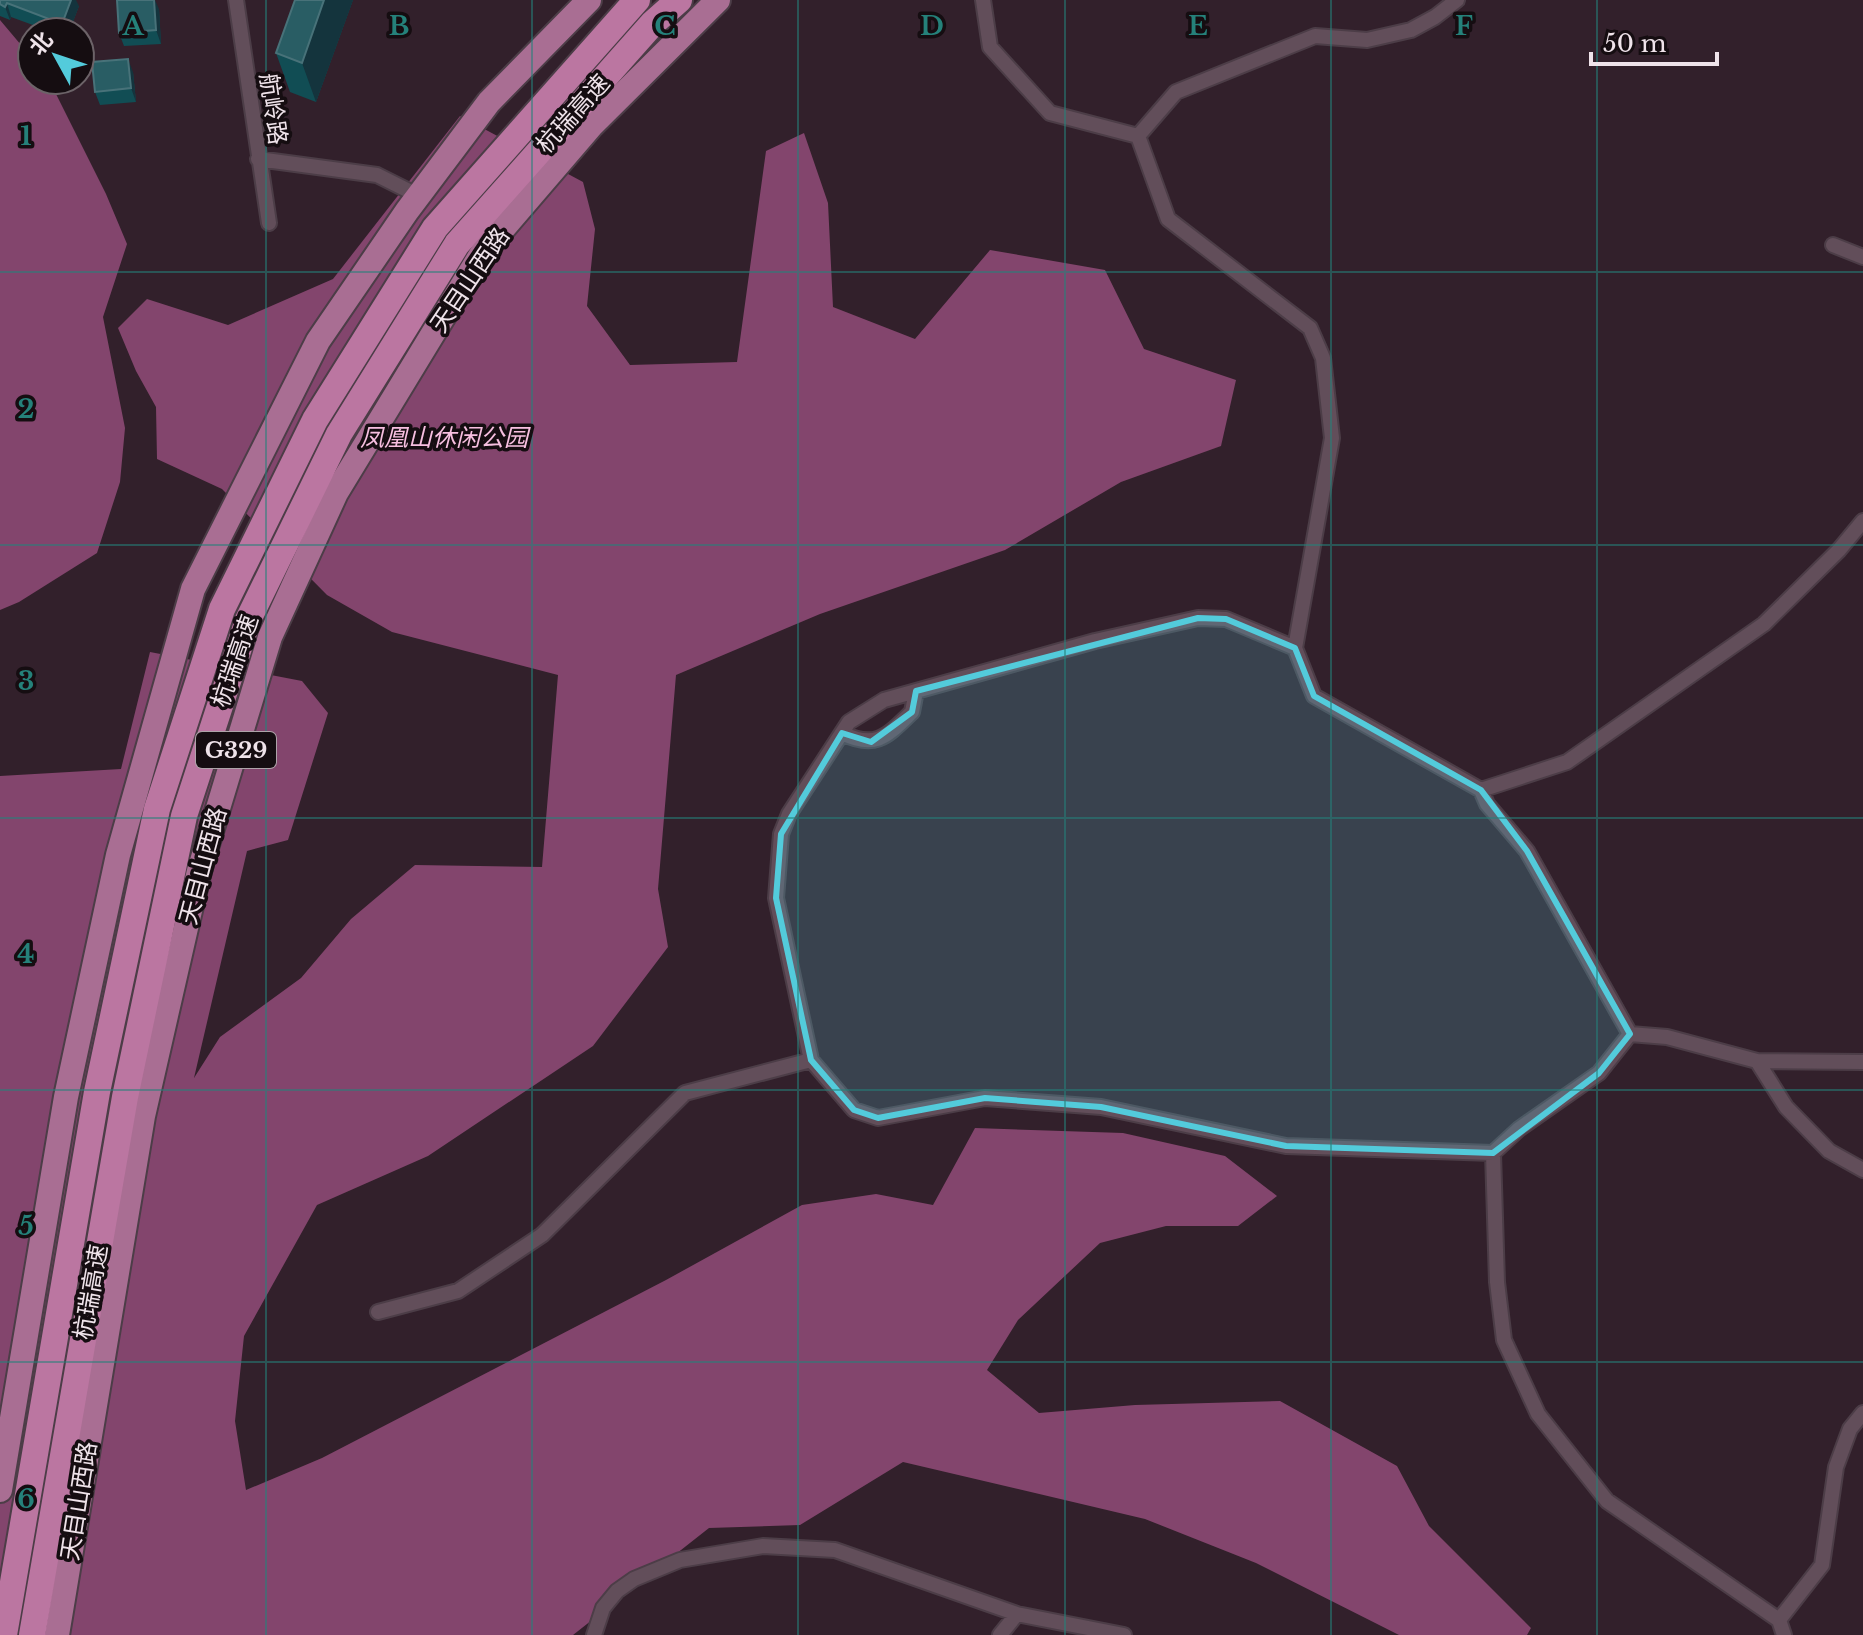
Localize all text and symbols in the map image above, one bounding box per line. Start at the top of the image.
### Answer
text: A [121,10,144,42]
text: B [389,10,409,42]
text: C [654,10,676,42]
text: D [920,10,944,42]
text: E [1188,10,1208,42]
text: F [1455,10,1473,42]
north arrow [16,16,96,96]
scale bar [1591,16,1717,66]
text: 北 [24,26,58,61]
text: 50 m [1603,29,1667,58]
street label: 杭瑞高速 [530,68,616,159]
street label: 航岭路 [254,71,293,147]
text: 1 [20,120,32,152]
street label: 天目山西路 [424,222,515,338]
text: 2 [18,393,34,425]
park label: 凤凰山休闲公园 [360,423,531,452]
street label: 杭瑞高速 [205,611,264,711]
text: 3 [18,665,34,697]
road number: G329 [196,732,276,768]
street label: 天目山西路 [173,804,232,928]
text: 4 [17,938,35,970]
text: 5 [18,1210,34,1242]
street label: 杭瑞高速 [68,1242,113,1342]
street label: 天目山西路 [55,1439,102,1562]
text: 6 [17,1483,35,1515]

